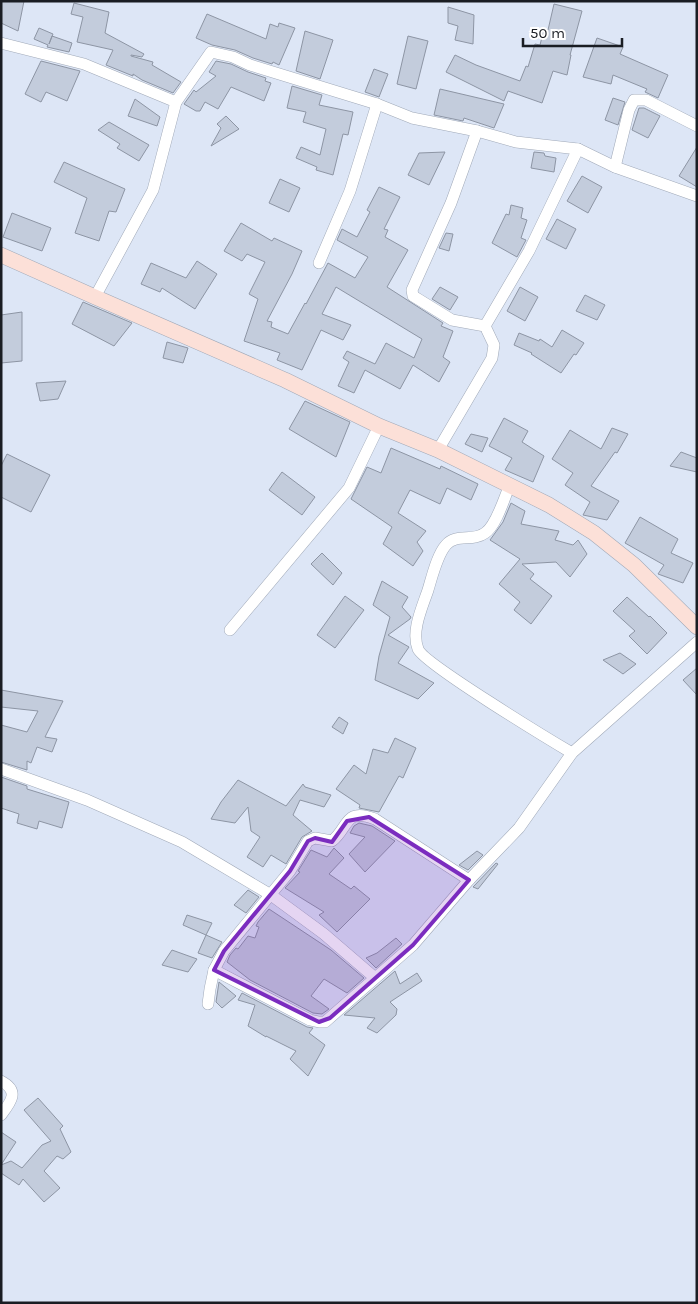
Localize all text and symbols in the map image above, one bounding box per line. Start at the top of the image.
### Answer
scale bar [523,15,622,47]
text: 50 m [530,24,565,42]

